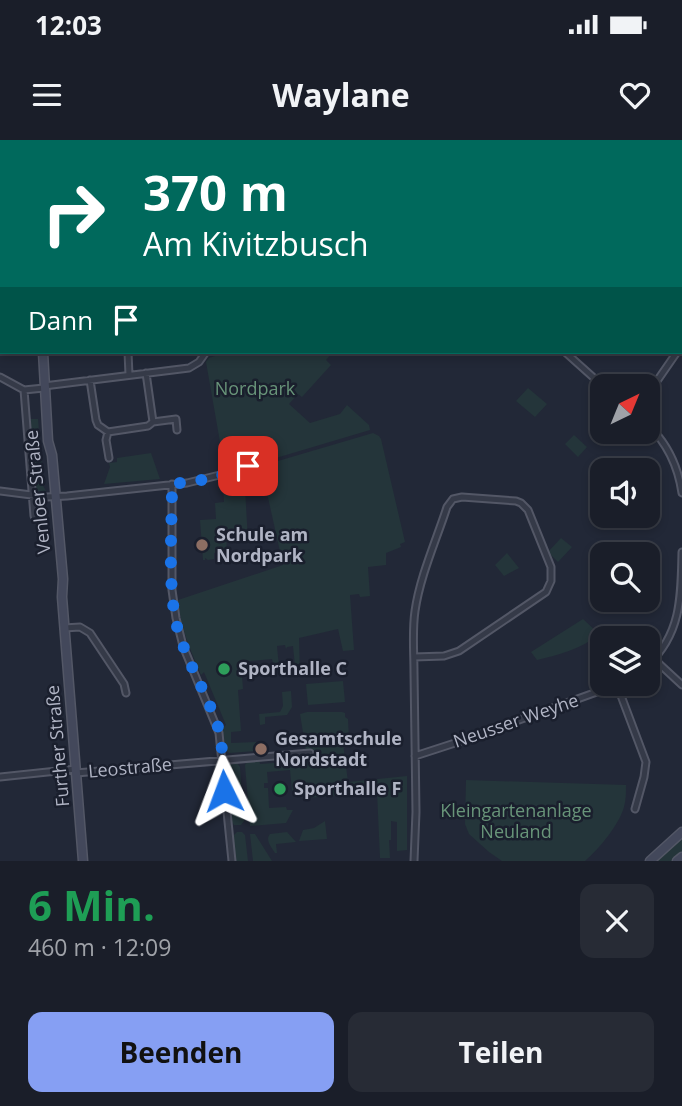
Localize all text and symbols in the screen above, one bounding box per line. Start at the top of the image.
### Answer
text: 12:03 [35,7,102,43]
text: Waylane [272,73,410,116]
icon: menu [28,76,66,114]
icon: heart [616,76,654,114]
text: 370 m [143,159,288,225]
icon: right [28,168,119,259]
text: Am Kivitzbusch [143,222,369,265]
icon: arrive [107,301,145,339]
text: Dann [28,302,93,338]
north arrow [590,374,660,444]
map controls [590,374,660,696]
park label: Nordpark [215,376,296,400]
street label: Venloer Straße [19,429,55,555]
pin [218,436,278,496]
icon: arrive [229,447,267,485]
button: sound [590,458,660,528]
place label: Schule am Nordpark [216,522,308,567]
marker: Schule am Nordpark [194,537,210,553]
button: search [590,542,660,612]
button: layers [590,626,660,696]
place label: Sporthalle C [238,656,347,680]
marker: Sporthalle C [216,661,232,677]
street label: Further Straße [40,684,74,808]
street label: Neusser Weyhe [450,687,581,753]
place label: Gesamtschule Nordstadt [275,726,402,771]
marker: Gesamtschule Nordstadt [253,741,269,757]
street label: Leostraße [87,751,173,783]
position arrow [187,754,261,828]
place label: Sporthalle F [294,776,401,800]
marker: Sporthalle F [272,781,288,797]
park label: Kleingartenanlage Neuland [440,798,592,843]
text: 6 Min. [28,876,155,933]
button: close [580,884,654,958]
text: 460 m · 12:09 [28,931,171,963]
button: Beenden [28,1012,334,1092]
button: Teilen [348,1012,654,1092]

